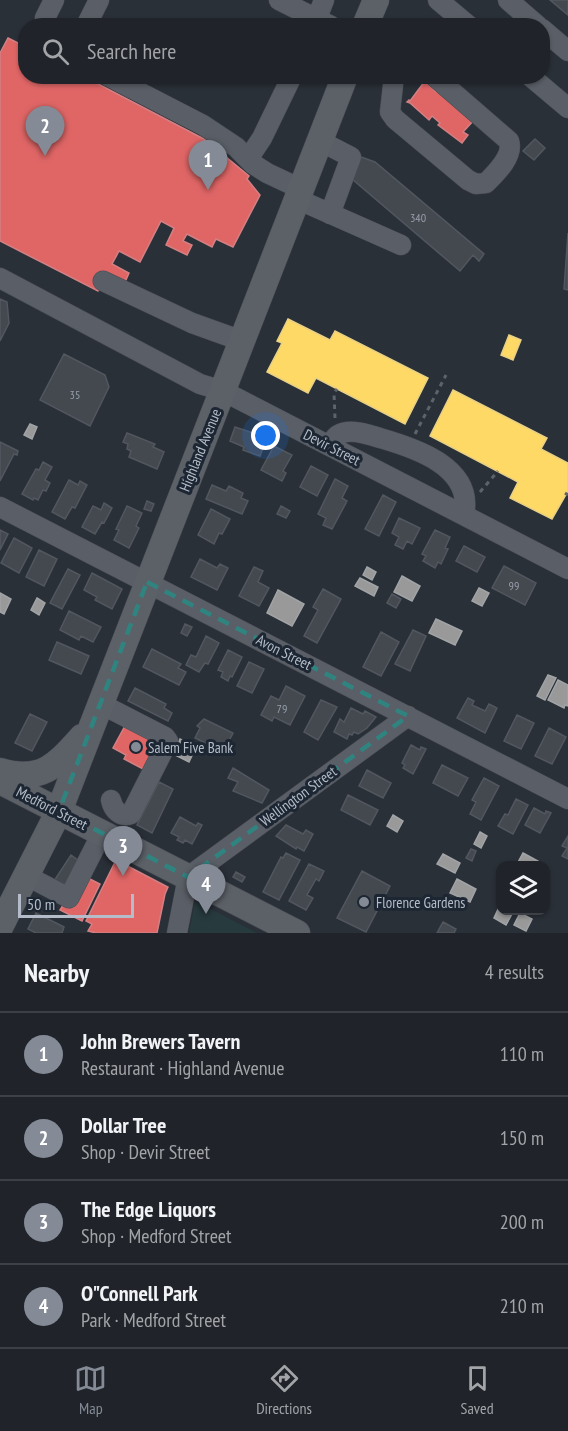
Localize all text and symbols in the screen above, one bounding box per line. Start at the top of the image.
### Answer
search box [18,18,550,84]
icon: search [39,35,72,68]
text: Search here [87,37,176,65]
pin: 2 [26,106,64,156]
pin: 1 [188,140,228,190]
house number: 340 [410,210,426,225]
house number: 35 [70,387,80,402]
street label: Highland Avenue [175,406,225,494]
your location [251,421,280,450]
street label: Devir Street [300,425,364,469]
house number: 99 [509,578,519,593]
street label: Avon Street [253,630,315,674]
house number: 79 [277,701,287,716]
place label: Salem Five Bank [148,738,233,757]
marker: Salem Five Bank [129,740,143,754]
street label: Wellington Street [256,762,340,830]
street label: Medford Street [13,782,91,834]
pin: 3 [104,826,142,876]
map controls [496,861,550,915]
button: layers [496,861,550,915]
pin: 4 [186,864,226,914]
scale bar [18,891,134,918]
place label: Florence Gardens [376,893,465,912]
text: 50 m [27,894,55,914]
marker: Florence Gardens [357,895,371,909]
text: Nearby [24,956,89,989]
text: 4 results [485,959,544,985]
text: John Brewers Tavern [81,1027,240,1055]
text: 1 [39,1041,48,1067]
text: 110 m [500,1041,544,1067]
text: Restaurant · Highland Avenue [81,1055,284,1081]
text: Dollar Tree [81,1111,166,1139]
text: 2 [39,1125,48,1151]
text: 150 m [500,1125,544,1151]
text: Shop · Devir Street [81,1139,210,1165]
text: The Edge Liquors [81,1195,216,1223]
text: 3 [39,1209,48,1235]
text: 200 m [500,1209,544,1235]
text: Shop · Medford Street [81,1223,232,1249]
text: O"Connell Park [81,1279,198,1307]
text: 4 [39,1293,48,1319]
text: 210 m [500,1293,544,1319]
text: Park · Medford Street [81,1307,226,1333]
tab: Map [74,1362,107,1418]
tab: Directions [256,1362,312,1418]
tab: Saved [461,1362,494,1418]

